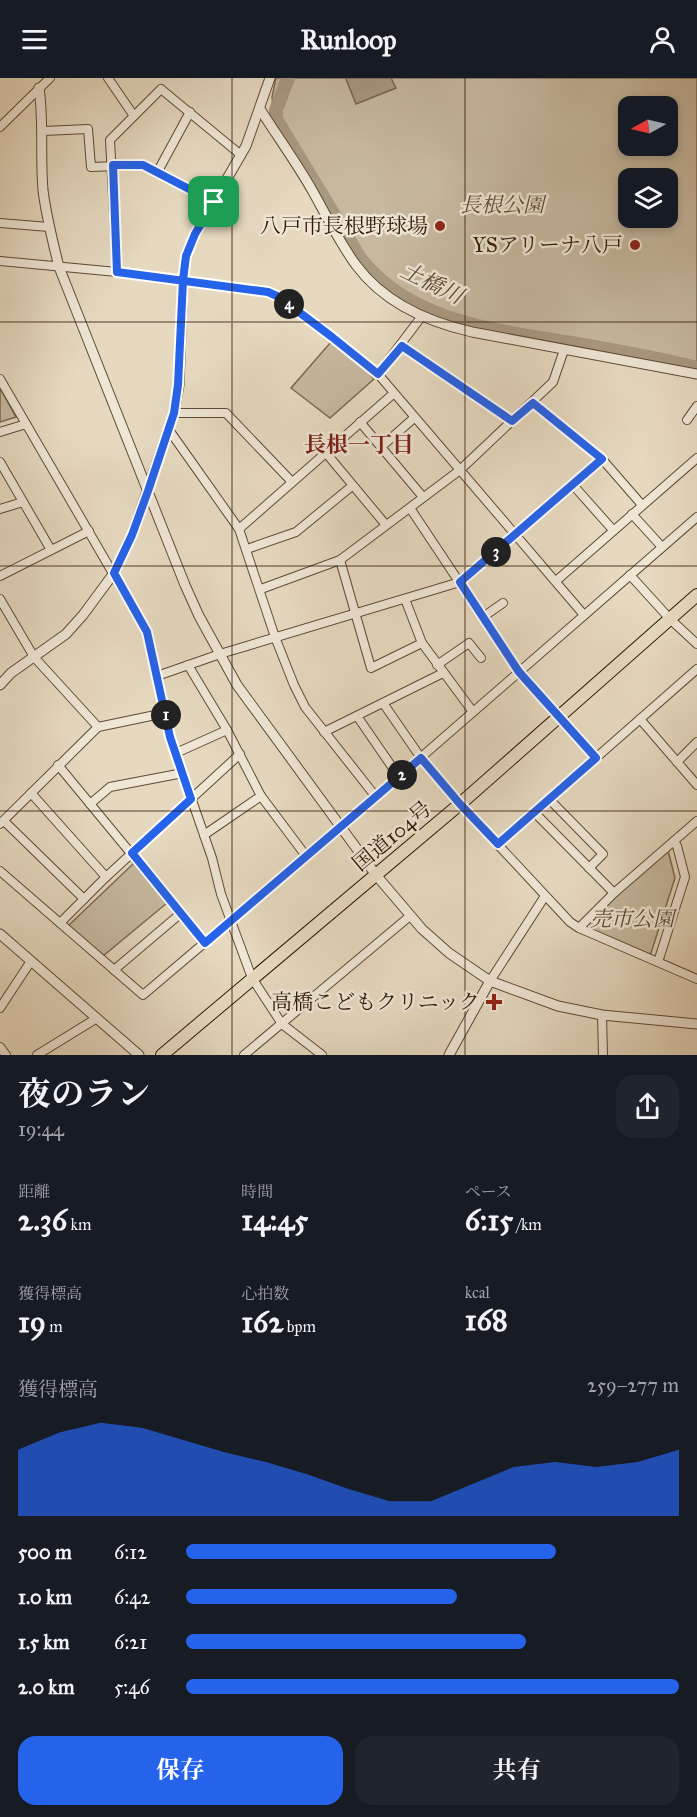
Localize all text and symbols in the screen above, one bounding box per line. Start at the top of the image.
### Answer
icon: menu [18,23,51,56]
text: Runloop [300,23,397,56]
icon: person [646,23,679,56]
north arrow [618,96,678,156]
map controls [618,96,678,228]
button: layers [618,168,678,228]
pin [188,176,239,227]
icon: arrive [197,185,230,218]
park label: 長根公園 [460,192,547,218]
place label: 八戸市長根野球場 [260,213,428,239]
marker: 八戸市長根野球場 [433,219,447,233]
place label: YSアリーナ八戸 [473,232,623,258]
marker: YSアリーナ八戸 [628,238,642,252]
water label: 土橋川 [396,256,469,310]
pin: 4 [274,289,304,319]
text: 4 [285,294,293,313]
district label: 長根一丁目 [304,431,414,458]
pin: 3 [481,537,511,567]
text: 3 [493,542,499,561]
pin: 1 [151,700,181,730]
text: 1 [163,705,169,724]
pin: 2 [387,760,417,790]
text: 2 [398,765,406,784]
street label: 国道104号 [347,795,437,877]
park label: 売市公園 [590,906,677,932]
place label: 高橋こどもクリニック [271,989,480,1015]
marker: 高橋こどもクリニック [485,993,503,1011]
text: 夜のラン [18,1074,150,1114]
button: share [616,1075,679,1138]
text: 19:44 [18,1117,64,1141]
text: 距離 [18,1182,50,1201]
text: 時間 [241,1182,273,1201]
text: ペース [465,1182,512,1201]
text: 2.36 [18,1202,67,1238]
text: 14:45 [241,1202,308,1238]
text: 6:15 [465,1202,513,1238]
text: km [67,1215,91,1234]
text: /km [513,1215,542,1234]
text: kcal [465,1283,490,1302]
text: 獲得標高 [18,1284,82,1303]
text: 心拍数 [241,1284,289,1303]
text: 168 [465,1302,508,1338]
text: 19 [18,1304,46,1340]
text: 162 [241,1304,283,1340]
text: m [46,1317,63,1336]
text: bpm [283,1317,316,1336]
text: 259–277 m [587,1373,679,1397]
text: 獲得標高 [18,1377,98,1401]
text: 500 m [18,1540,72,1564]
text: 6:12 [114,1540,147,1564]
text: 1.0 km [18,1585,72,1609]
text: 6:42 [114,1585,150,1609]
text: 1.5 km [18,1630,69,1654]
text: 6:21 [114,1630,147,1654]
text: 2.0 km [18,1675,74,1699]
text: 5:46 [114,1675,150,1699]
button: 保存 [18,1736,343,1805]
button: 共有 [355,1736,679,1805]

